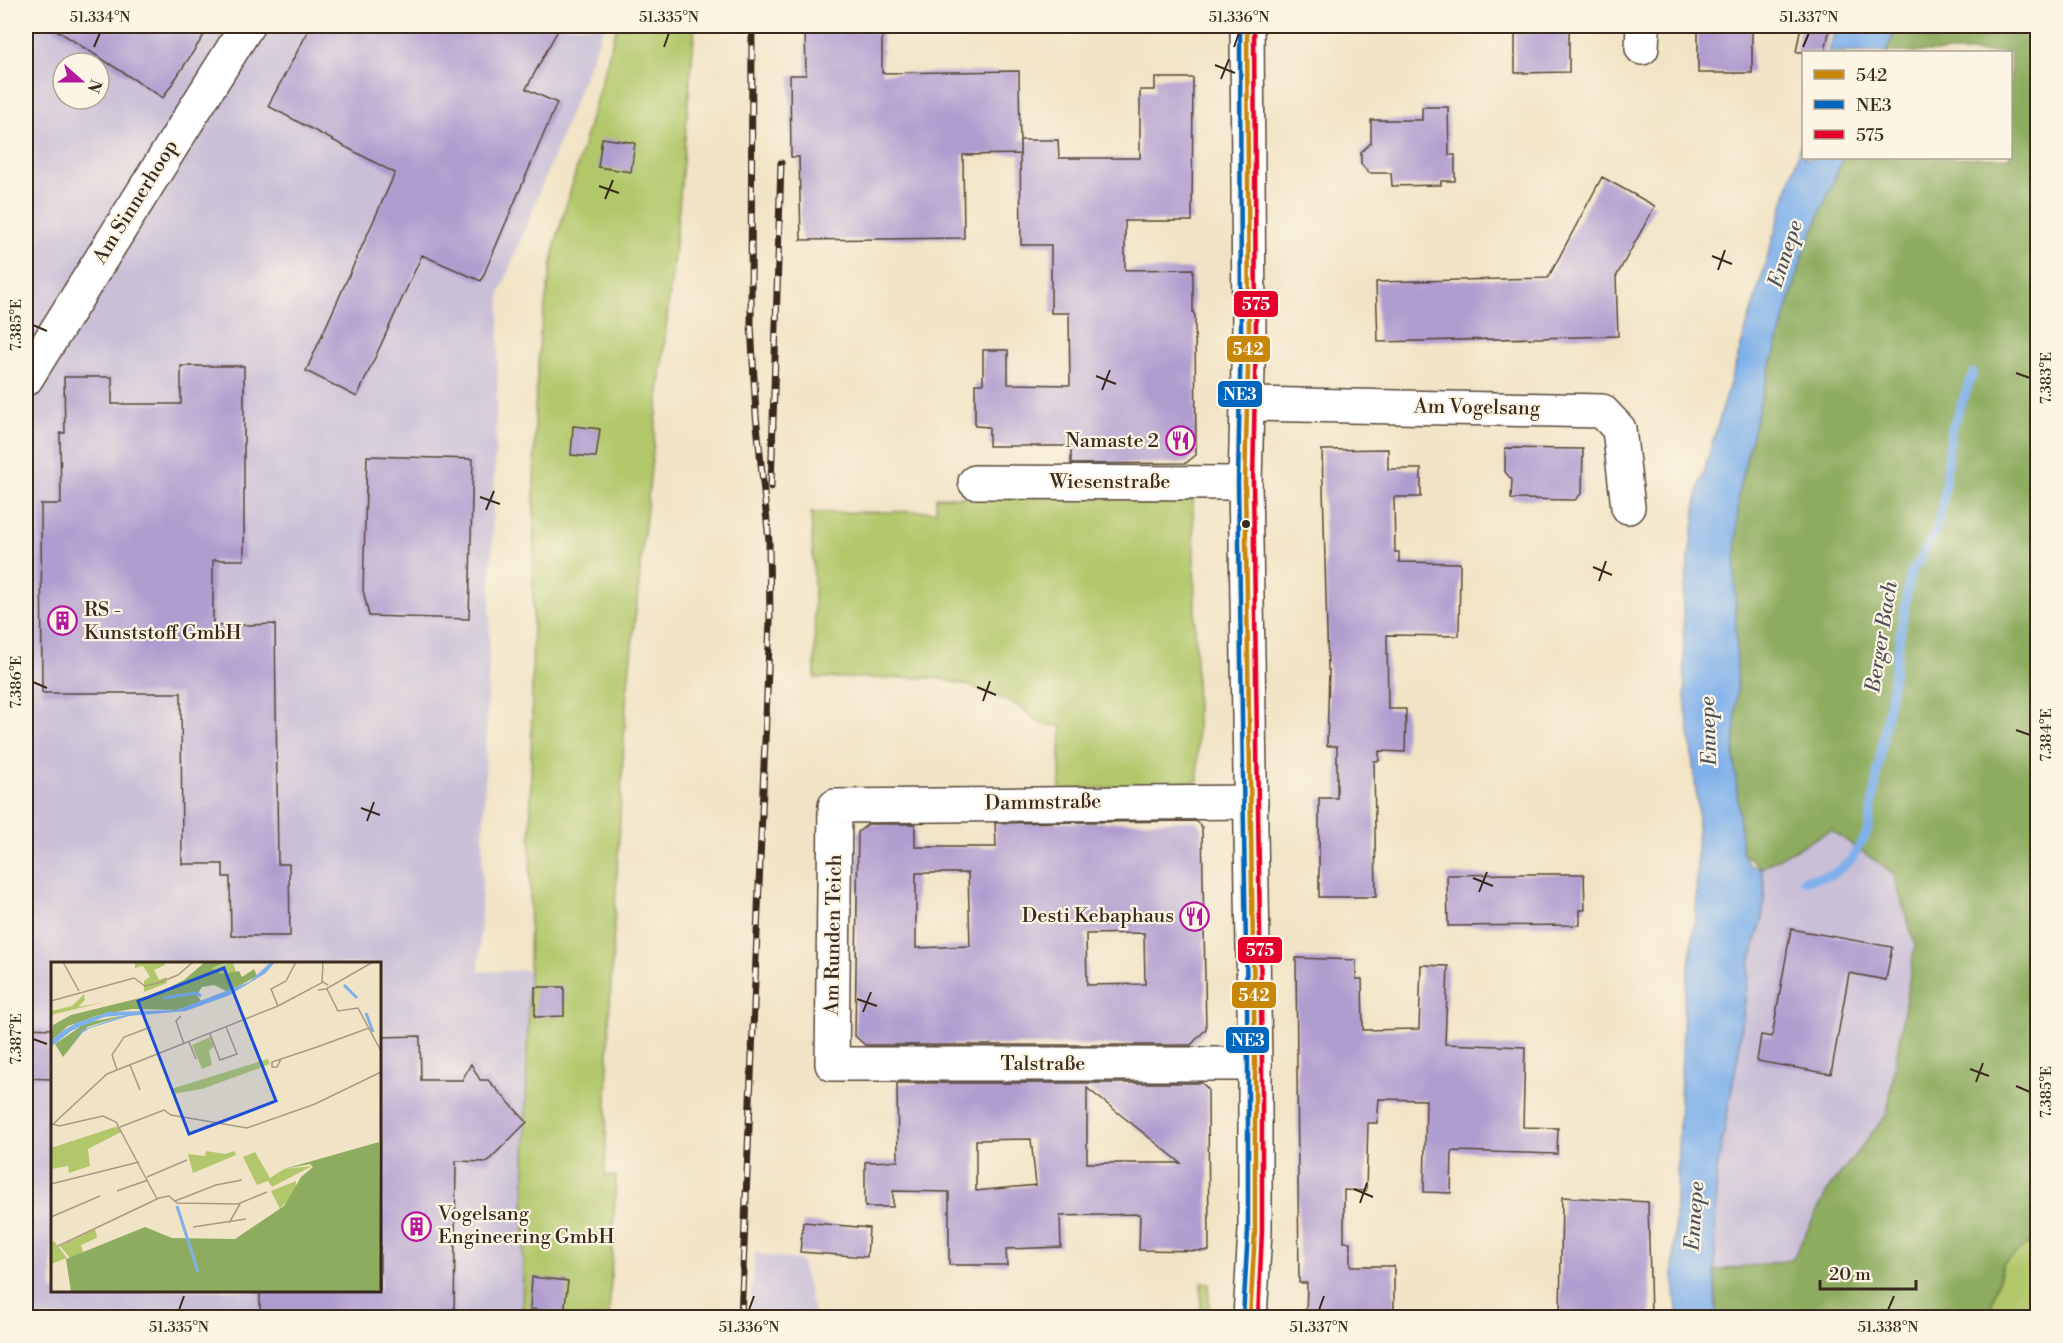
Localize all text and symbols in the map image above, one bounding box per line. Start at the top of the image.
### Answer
text: 51.334°N [70,8,130,27]
text: 51.335°N [639,8,699,27]
text: 51.336°N [1209,8,1269,27]
text: 51.337°N [1780,8,1838,27]
north arrow [51,51,111,111]
legend [1802,51,2012,159]
text: 542 [1856,64,1887,87]
text: N [82,77,106,96]
text: NE3 [1856,94,1892,117]
text: 575 [1856,124,1884,147]
street label: Am Sinnerhoop [87,135,184,270]
water label: Ennepe [1763,217,1809,292]
line badge: 575 [1233,290,1279,318]
text: 575 [1242,295,1270,315]
text: 7.385°E [7,299,26,351]
line badge: 542 [1226,335,1271,363]
text: 542 [1233,340,1263,360]
text: 7.383°E [2037,352,2056,404]
line badge: NE3 [1217,380,1263,408]
text: NE3 [1223,385,1257,405]
street label: Am Vogelsang [1413,394,1541,422]
restaurant icon: Namaste 2 [1164,425,1196,457]
place label: Namaste 2 [1065,429,1159,454]
street label: Wiesenstraße [1049,470,1170,495]
unlabelled marker [1240,518,1252,530]
water label: Berger Bach [1860,579,1904,696]
place label: RS - Kunststoff GmbH [84,598,242,646]
building icon: RS - Kunststoff GmbH [47,605,79,637]
text: 7.386°E [7,656,26,708]
water label: Ennepe [1695,696,1723,767]
text: 7.384°E [2037,709,2056,761]
street label: Dammstraße [984,789,1102,817]
street label: Am Runden Teich [820,854,848,1017]
restaurant icon: Desti Kebaphaus [1179,900,1211,932]
place label: Desti Kebaphaus [1022,904,1174,929]
line badge: 575 [1237,936,1283,964]
text: 575 [1246,941,1274,961]
inset map [51,962,381,1292]
line badge: 542 [1231,981,1277,1009]
text: 542 [1239,986,1269,1006]
text: 7.387°E [7,1013,26,1065]
line badge: NE3 [1225,1026,1270,1054]
text: NE3 [1231,1031,1265,1051]
street label: Talstraße [1001,1052,1085,1077]
text: 7.385°E [2037,1066,2056,1118]
water label: Ennepe [1680,1180,1710,1252]
place label: Vogelsang Engineering GmbH [437,1202,615,1250]
building icon: Vogelsang Engineering GmbH [401,1210,433,1242]
scale bar [1820,1253,1916,1291]
text: 20 m [1829,1263,1871,1286]
text: 51.335°N [149,1318,209,1337]
text: 51.336°N [719,1318,779,1337]
text: 51.337°N [1290,1318,1348,1337]
text: 51.338°N [1858,1318,1918,1337]

